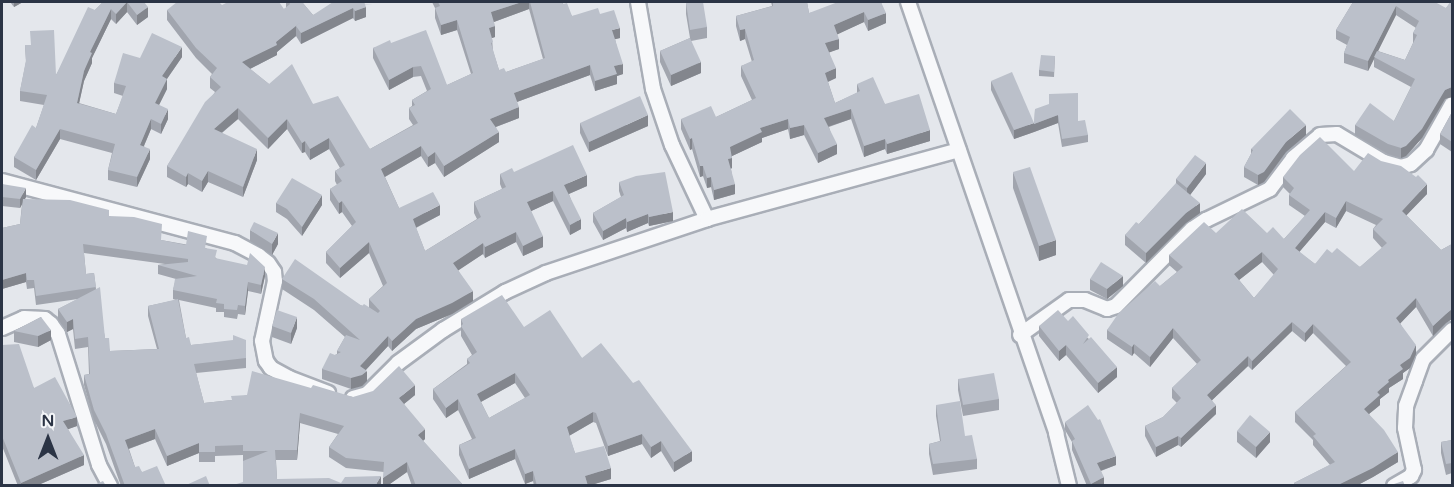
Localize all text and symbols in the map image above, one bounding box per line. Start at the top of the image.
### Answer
north arrow [18,409,78,469]
text: N [42,411,54,431]

